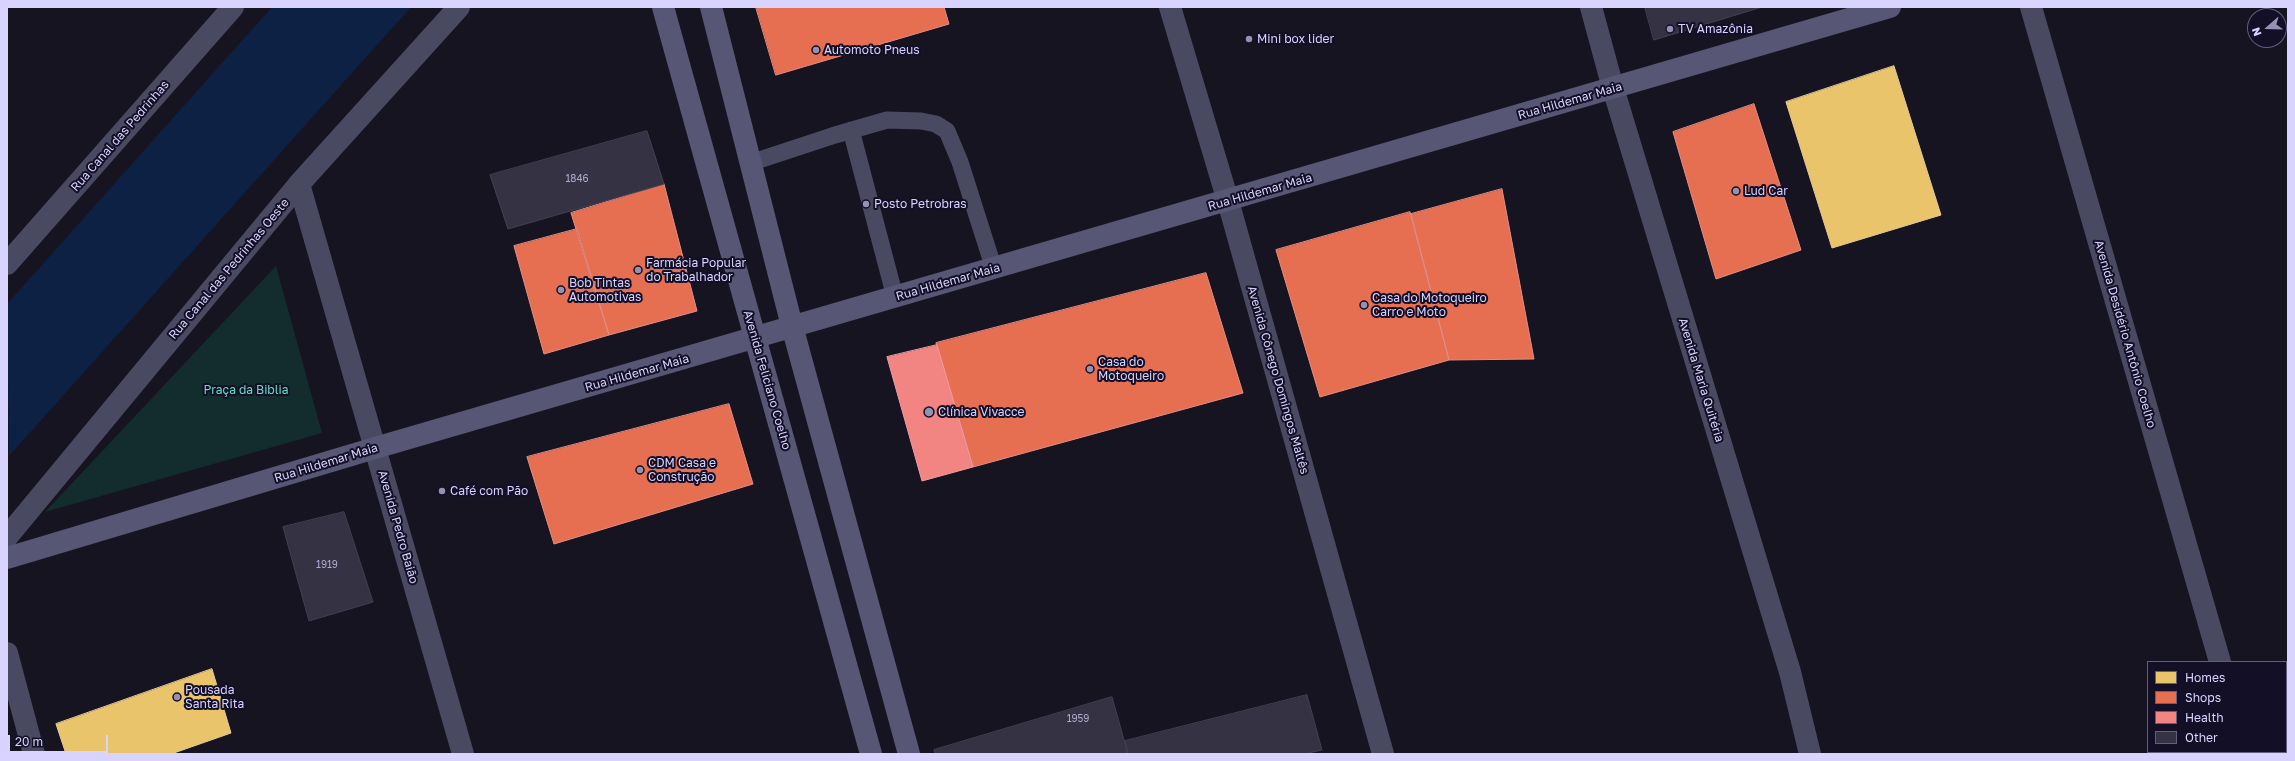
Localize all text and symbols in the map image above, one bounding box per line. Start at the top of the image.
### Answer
north arrow [2247,8,2287,48]
place label: TV Amazônia [1678,22,1753,36]
marker: TV Amazônia [1665,24,1675,34]
text: N [2249,26,2264,38]
place label: Mini box lider [1257,32,1334,46]
marker: Mini box lider [1244,34,1254,44]
place label: Automoto Pneus [824,43,920,57]
marker: Automoto Pneus [811,45,821,55]
street label: Rua Canal das Pedrinhas [68,78,172,194]
street label: Rua Hildemar Maia [1516,79,1624,123]
street label: Rua Hildemar Maia [1206,170,1314,214]
house number: 1846 [565,173,589,185]
place label: Lud Car [1744,184,1788,198]
marker: Lud Car [1731,186,1741,196]
street label: Rua Canal das Pedrinhas Oeste [166,196,292,342]
place label: Posto Petrobras [874,197,967,211]
marker: Posto Petrobras [861,199,871,209]
street label: Avenida Desidério Antônio Coelho [2091,238,2159,430]
place label: Farmácia Popular do Trabalhador [646,256,746,284]
street label: Rua Hildemar Maia [894,260,1002,304]
marker: Farmácia Popular do Trabalhador [633,265,643,275]
place label: Bob Tintas Automotivas [569,276,641,304]
street label: Avenida Cônego Domingos Maltês [1244,284,1312,476]
marker: Bob Tintas Automotivas [556,285,566,295]
place label: Casa do Motoqueiro Carro e Moto [1372,291,1487,319]
marker: Casa do Motoqueiro Carro e Moto [1359,300,1369,310]
street label: Avenida Feliciano Coelho [740,309,794,451]
street label: Avenida Maria Quitéria [1675,316,1727,444]
street label: Rua Hildemar Maia [583,351,691,395]
place label: Casa do Motoqueiro [1098,355,1164,383]
marker: Casa do Motoqueiro [1085,364,1095,374]
park label: Praça da Biblia [203,383,289,397]
place label: Clínica Vivacce [938,405,1025,419]
marker: Clínica Vivacce [923,406,935,418]
street label: Rua Hildemar Maia [272,440,380,486]
place label: CDM Casa e Construção [648,456,716,484]
marker: CDM Casa e Construção [635,465,645,475]
street label: Avenida Pedro Baião [375,469,421,585]
place label: Café com Pão [450,484,528,498]
marker: Café com Pão [437,486,447,496]
house number: 1919 [316,559,338,571]
legend [2147,661,2287,753]
text: Homes [2185,670,2225,685]
place label: Pousada Santa Rita [185,683,244,711]
text: Shops [2185,690,2221,705]
marker: Pousada Santa Rita [172,692,182,702]
text: Health [2185,710,2224,725]
house number: 1959 [1067,713,1089,725]
scale bar [10,727,110,753]
text: Other [2185,730,2218,745]
text: 20 m [15,734,43,749]

